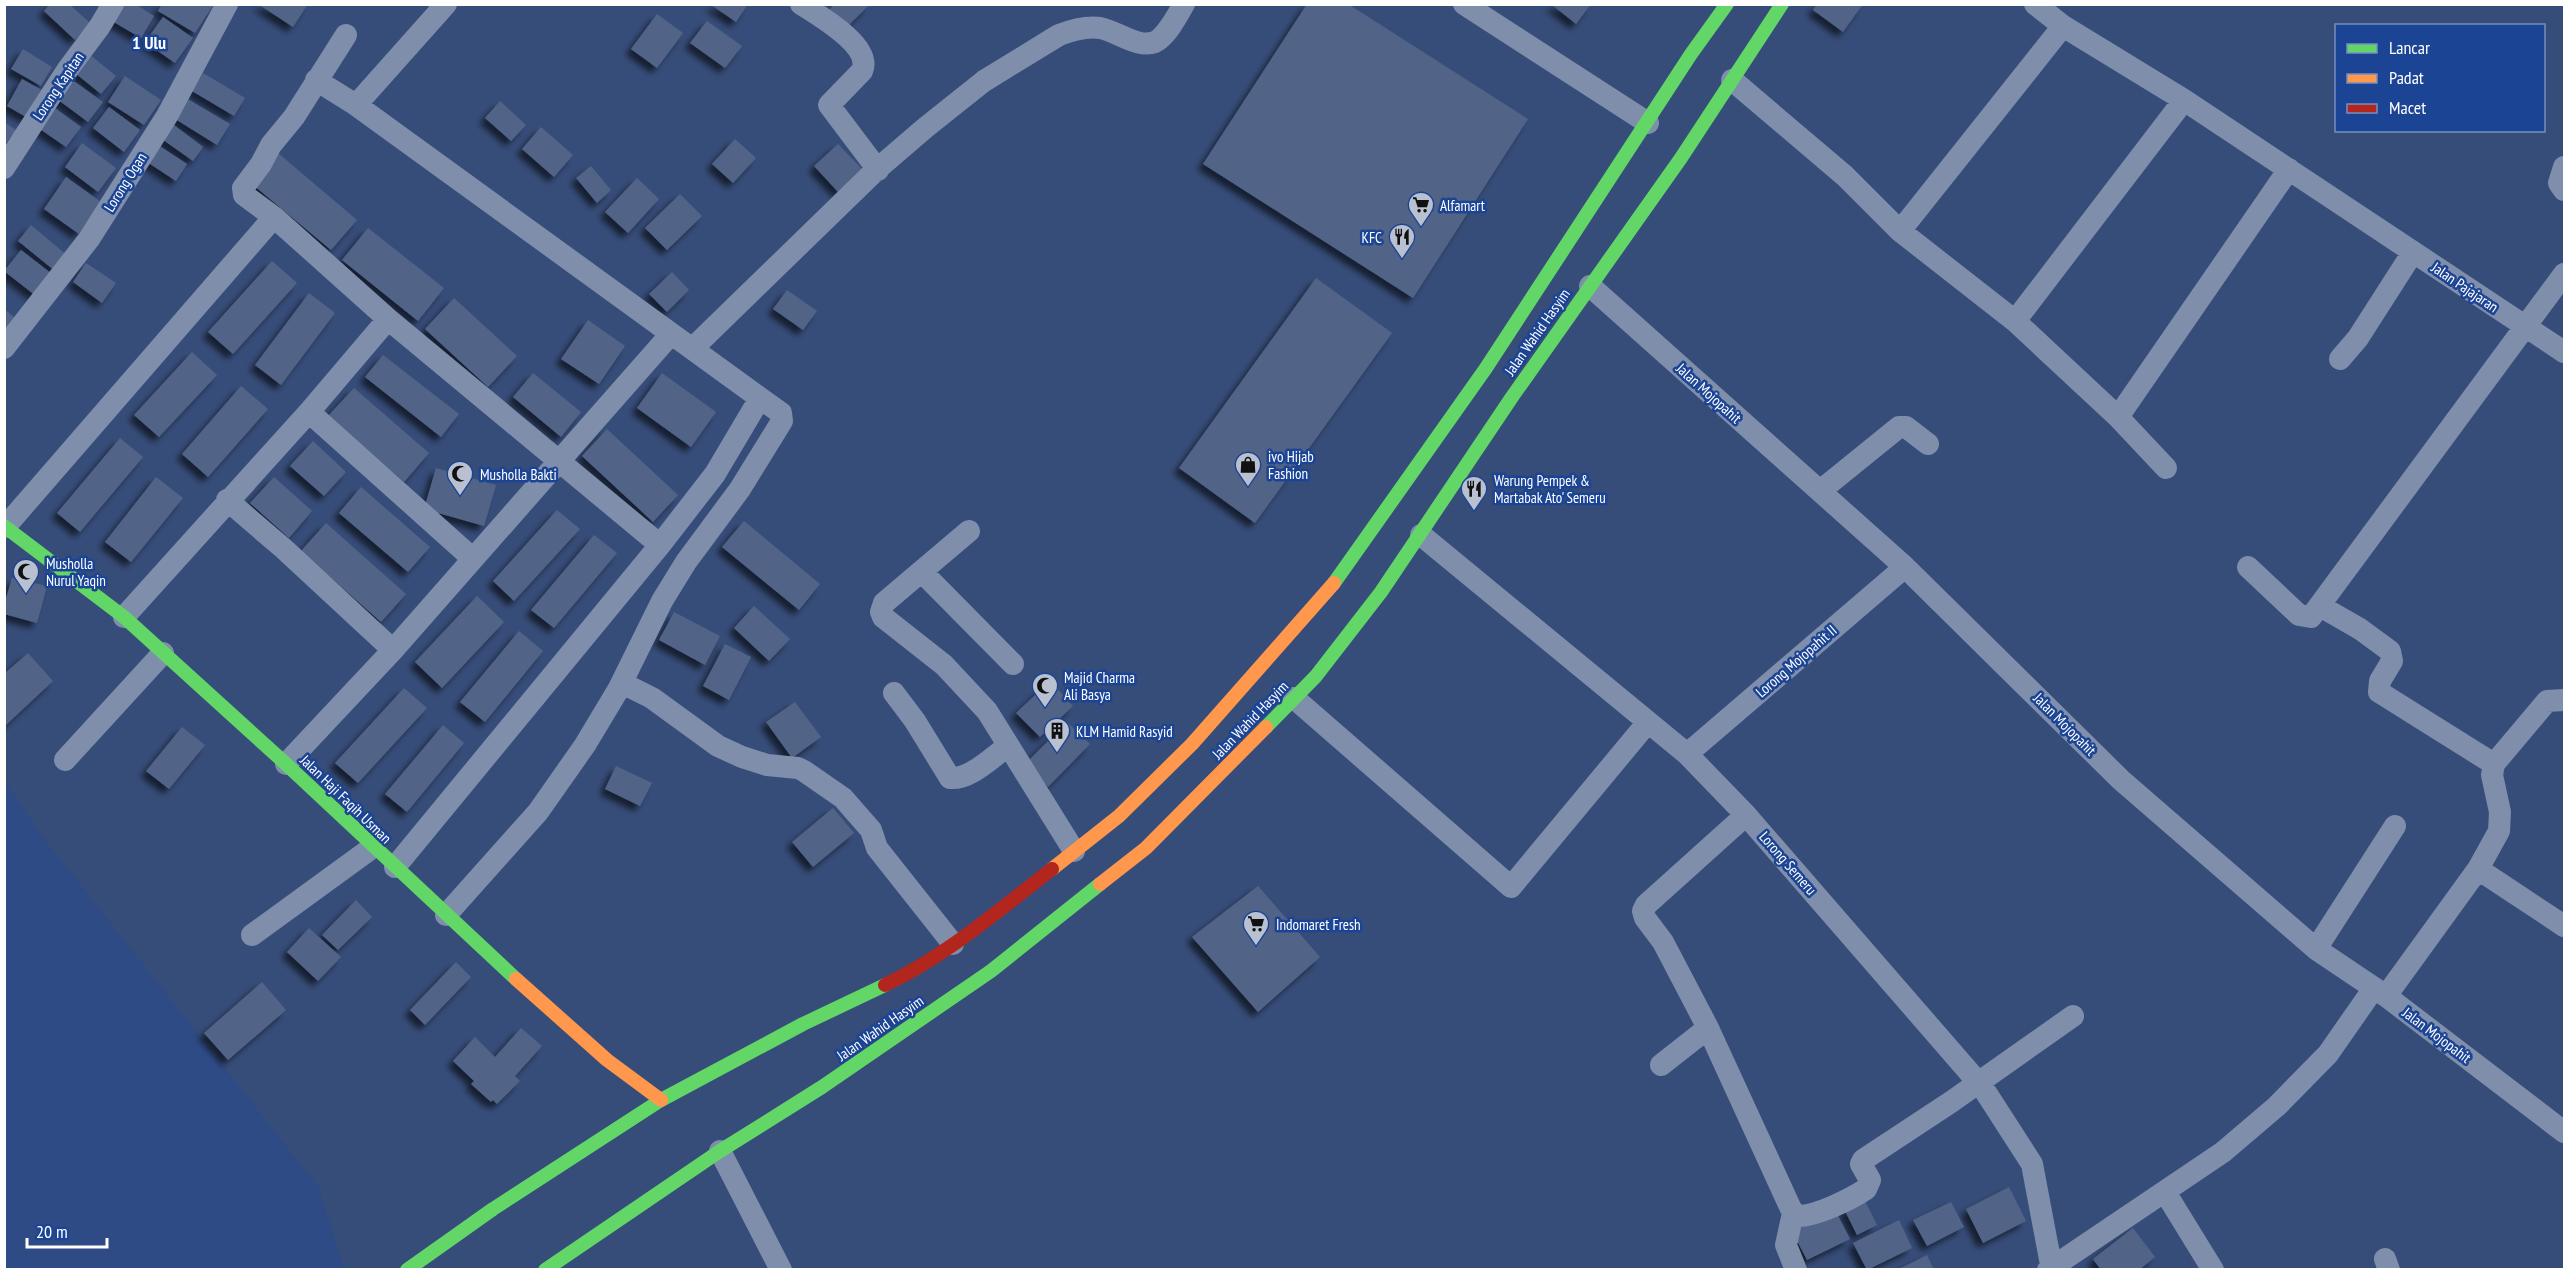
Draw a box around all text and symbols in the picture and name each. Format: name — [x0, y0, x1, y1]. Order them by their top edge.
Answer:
legend — [2335, 24, 2545, 132]
district label: 1 Ulu — [132, 31, 166, 54]
text: Lancar — [2389, 36, 2430, 59]
street label: Lorong Kapitan — [28, 48, 88, 124]
text: Padat — [2389, 66, 2424, 89]
text: Macet — [2389, 96, 2426, 119]
street label: Lorong Ogan — [99, 149, 151, 215]
supermarket icon: Alfamart — [1406, 190, 1436, 228]
place label: Alfamart — [1440, 196, 1485, 215]
restaurant icon: KFC — [1387, 222, 1417, 260]
place label: KFC — [1362, 228, 1382, 247]
street label: Jalan Pajajaran — [2427, 257, 2502, 316]
street label: Jalan Wahid Hasyim — [1500, 285, 1574, 380]
street label: Jalan Mojopahit — [1672, 358, 1746, 427]
place label: ivo Hijab Fashion — [1268, 447, 1314, 483]
shop icon: ivo Hijab Fashion — [1233, 450, 1263, 488]
mosque icon: Musholla Bakti — [445, 459, 475, 497]
place label: Musholla Bakti — [480, 465, 557, 484]
place label: Warung Pempek & Martabak Ato' Semeru — [1494, 471, 1606, 507]
restaurant icon: Warung Pempek & Martabak Ato' Semeru — [1459, 474, 1489, 512]
place label: Musholla Nurul Yaqin — [46, 554, 106, 590]
mosque icon: Musholla Nurul Yaqin — [11, 557, 41, 595]
street label: Lorong Mojopahit II — [1752, 621, 1840, 701]
place label: Majid Charma Ali Basya — [1064, 668, 1135, 704]
mosque icon: Majid Charma Ali Basya — [1030, 671, 1060, 709]
street label: Jalan Wahid Hasyim — [1207, 677, 1292, 764]
street label: Jalan Mojopahit — [2029, 688, 2100, 759]
building icon: KLM Hamid Rasyid — [1042, 716, 1072, 754]
place label: KLM Hamid Rasyid — [1076, 722, 1173, 741]
street label: Jalan Haji Faqih Usman — [296, 750, 396, 847]
street label: Lorong Semeru — [1755, 827, 1821, 899]
supermarket icon: Indomaret Fresh — [1241, 909, 1271, 947]
place label: Indomaret Fresh — [1276, 915, 1361, 934]
street label: Jalan Wahid Hasyim — [832, 991, 927, 1065]
street label: Jalan Mojopahit — [2398, 1002, 2475, 1067]
scale bar — [27, 1211, 106, 1249]
text: 20 m — [36, 1220, 68, 1243]

